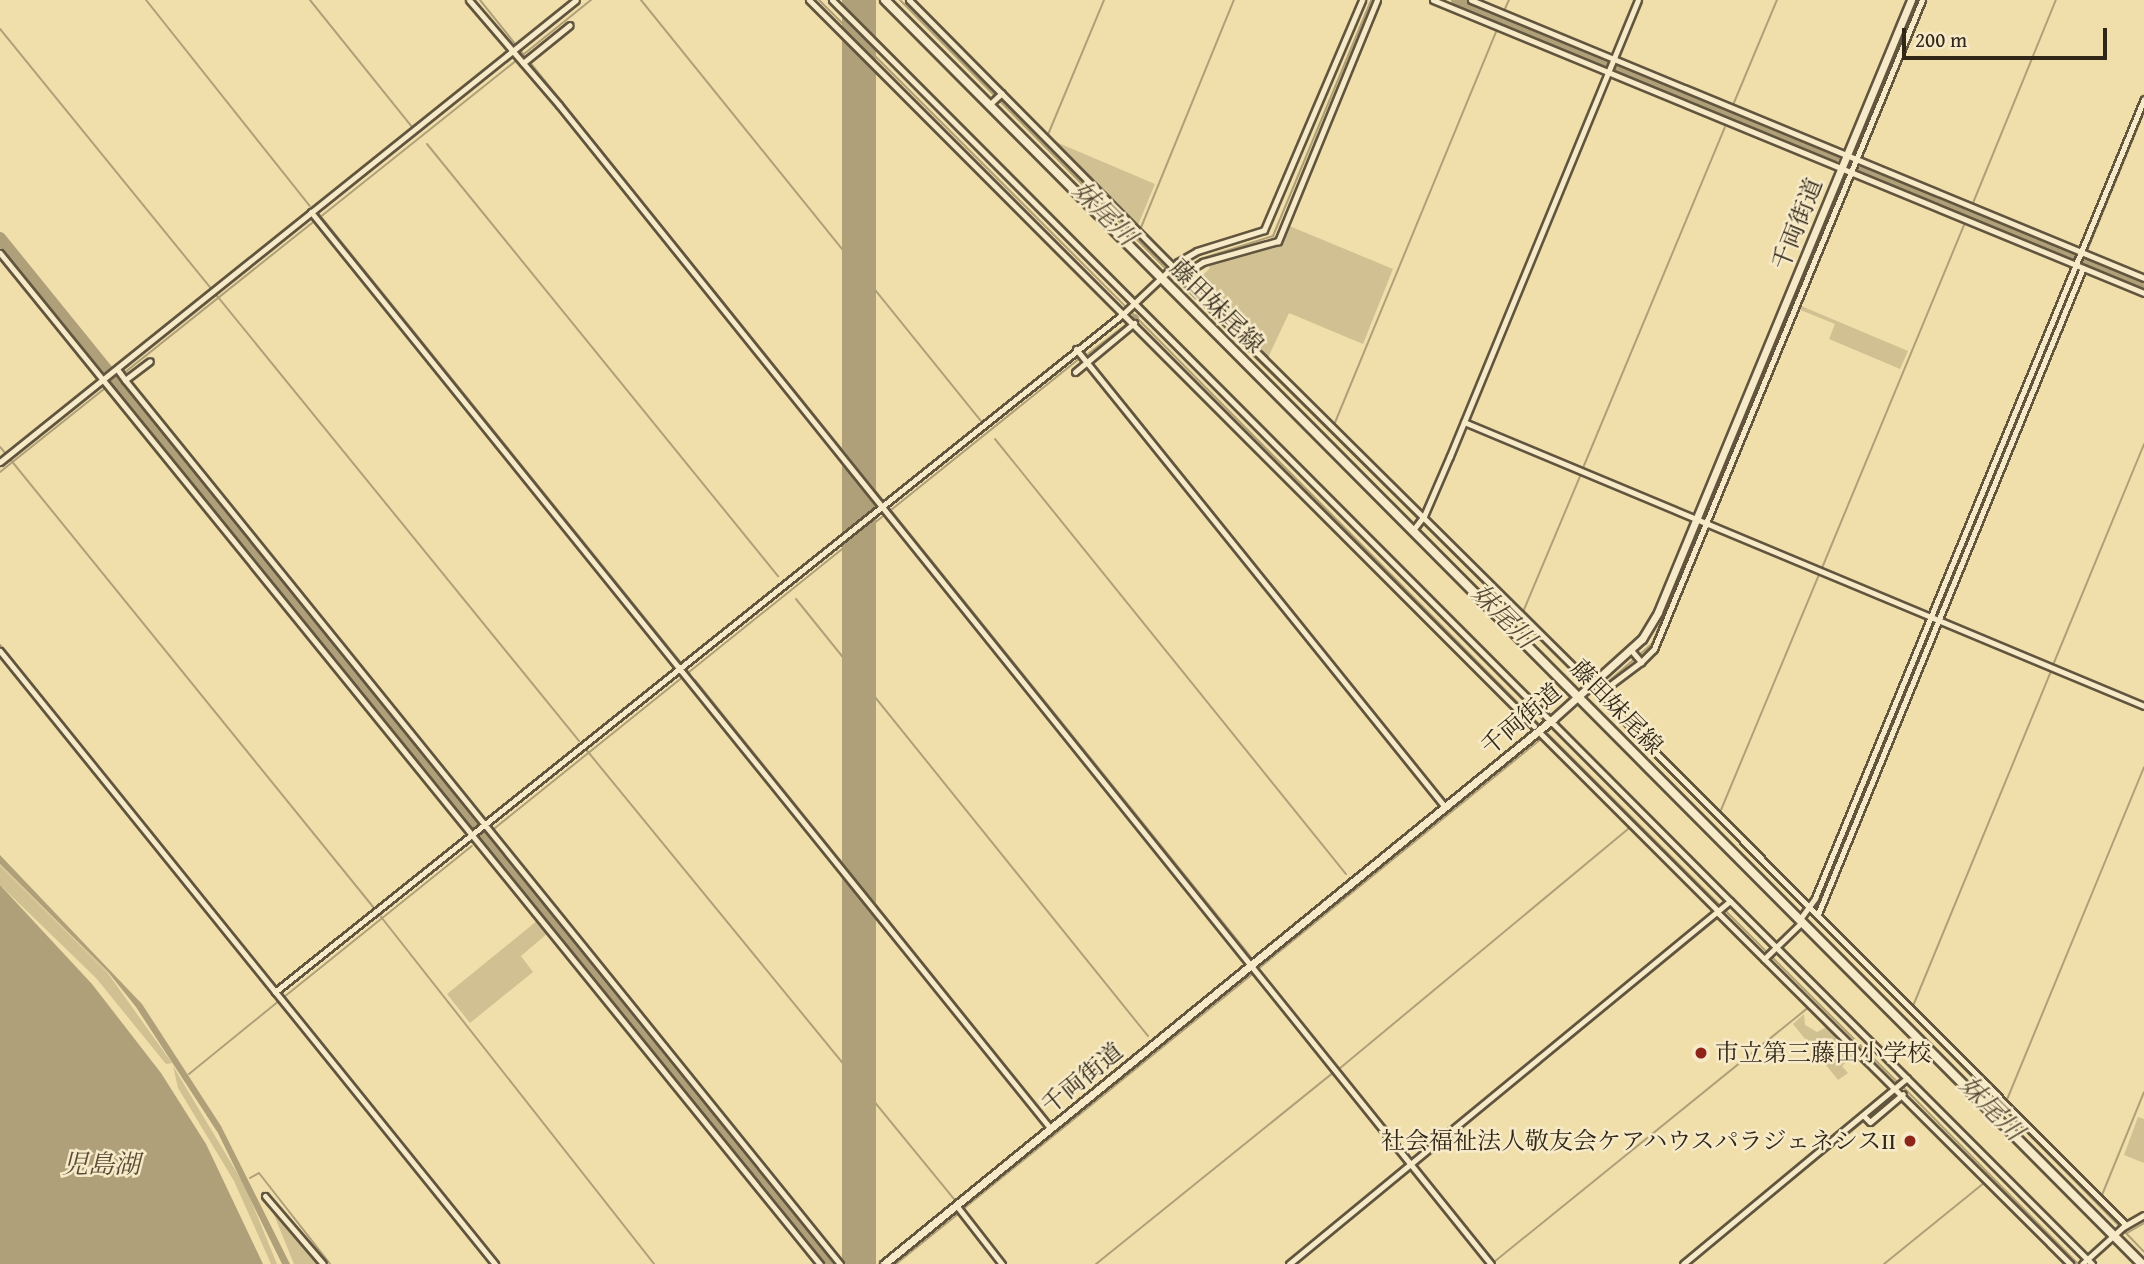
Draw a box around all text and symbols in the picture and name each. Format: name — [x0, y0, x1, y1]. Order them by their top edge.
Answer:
scale bar — [1906, 14, 2111, 58]
text: 200 m — [1915, 24, 1967, 55]
water label: 妹尾川 — [1066, 174, 1144, 252]
street label: 千両街道 — [1766, 174, 1828, 274]
street label: 藤田妹尾線 — [1164, 253, 1270, 359]
water label: 妹尾川 — [1465, 577, 1543, 655]
street label: 藤田妹尾線 — [1565, 654, 1669, 760]
street label: 千両街道 — [1475, 677, 1567, 761]
street label: 千両街道 — [1036, 1037, 1128, 1119]
place label: 市立第三藤田小学校 — [1715, 1039, 1931, 1067]
marker: 市立第三藤田小学校 — [1693, 1045, 1709, 1061]
water label: 妹尾川 — [1953, 1069, 2031, 1147]
place label: 社会福祉法人敬友会ケアハウスパラジェネシスⅡ — [1377, 1127, 1896, 1155]
marker: 社会福祉法人敬友会ケアハウスパラジェネシスⅡ — [1902, 1133, 1918, 1149]
water label: 児島湖 — [62, 1148, 140, 1180]

